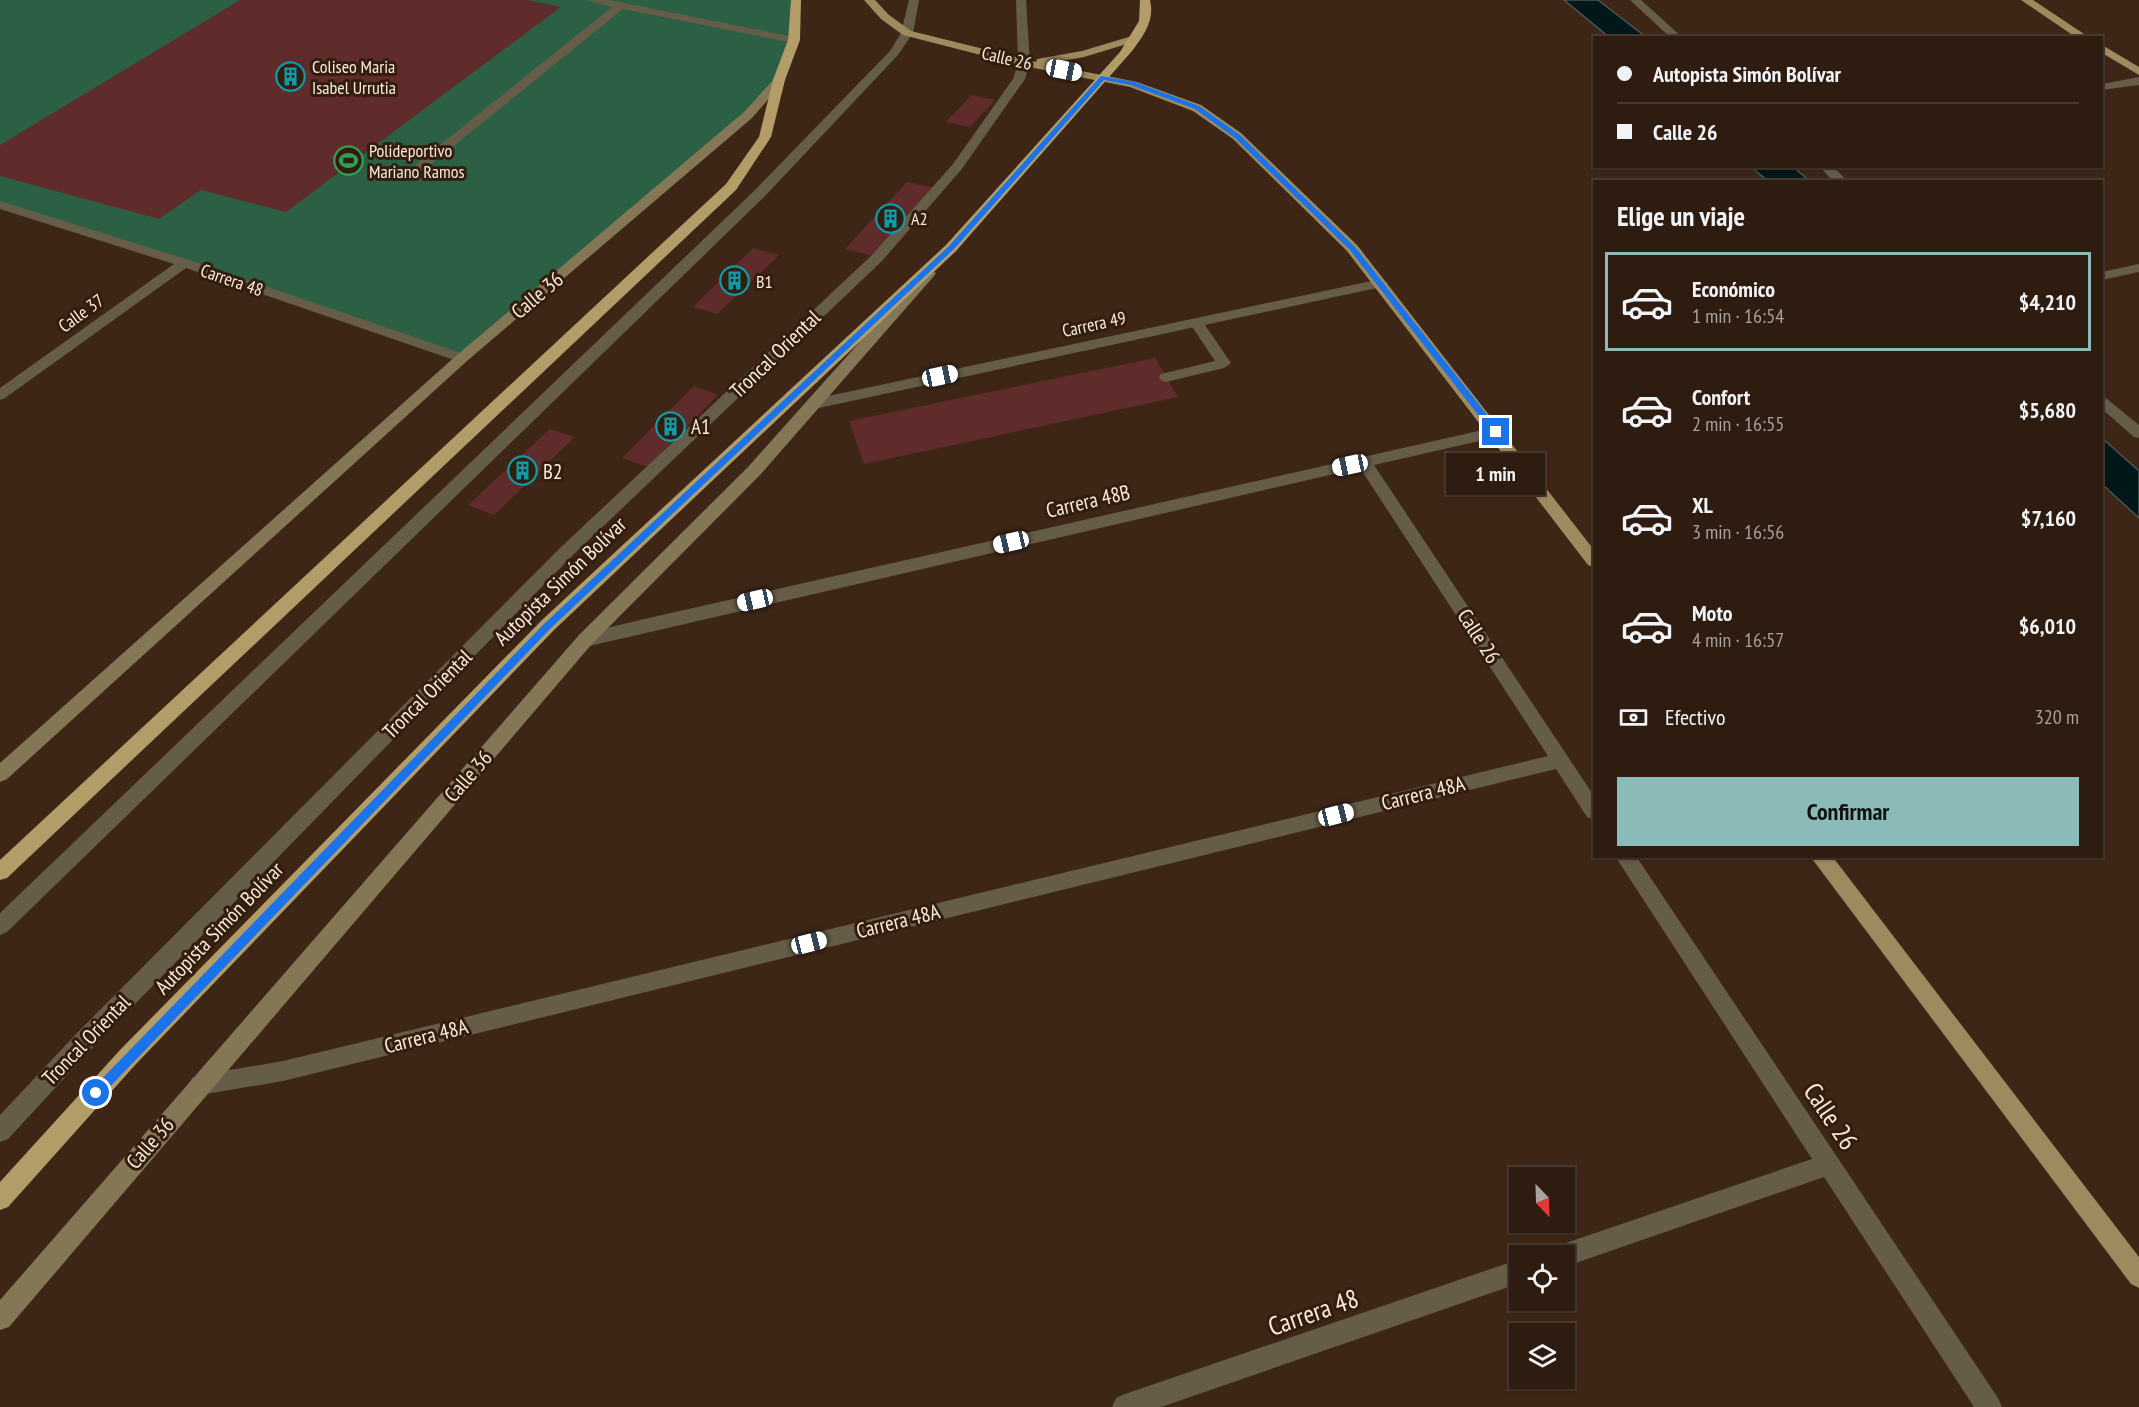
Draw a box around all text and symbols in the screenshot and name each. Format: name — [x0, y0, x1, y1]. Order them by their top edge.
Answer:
street label: Calle 26 — [980, 41, 1034, 75]
place label: Coliseo Maria Isabel Urrutia — [312, 55, 396, 99]
car — [1045, 58, 1083, 82]
building icon: Coliseo Maria Isabel Urrutia — [275, 60, 307, 92]
text: Autopista Simón Bolívar — [1653, 60, 1841, 88]
text: Calle 26 — [1653, 118, 1718, 146]
place label: Polideportivo Mariano Ramos — [369, 139, 465, 183]
sports icon: Polideportivo Mariano Ramos — [332, 144, 364, 176]
text: Elige un viaje — [1617, 199, 1745, 233]
building icon: A2 — [874, 202, 906, 234]
place label: A2 — [911, 207, 928, 230]
street label: Carrera 48 — [198, 259, 266, 301]
building icon: B1 — [719, 265, 751, 297]
street label: Calle 36 — [506, 266, 568, 324]
place label: B1 — [756, 270, 773, 293]
icon: car — [1620, 275, 1674, 329]
text: Económico — [1692, 275, 1775, 303]
text: $4,210 — [2019, 288, 2076, 316]
street label: Calle 37 — [54, 289, 108, 337]
text: 1 min · 16:54 — [1692, 303, 1784, 329]
street label: Troncal Oriental — [724, 304, 826, 404]
street label: Carrera 49 — [1060, 306, 1128, 342]
car — [921, 363, 959, 389]
icon: car — [1620, 383, 1674, 437]
text: Confort — [1692, 383, 1750, 411]
text: $5,680 — [2019, 396, 2076, 424]
building icon: A1 — [654, 410, 686, 442]
text: 2 min · 16:55 — [1692, 411, 1784, 437]
place label: A1 — [691, 413, 710, 440]
route end — [1482, 418, 1509, 445]
car — [1331, 452, 1369, 478]
callout: 1 min — [1446, 453, 1546, 495]
building icon: B2 — [506, 455, 538, 487]
place label: B2 — [543, 458, 562, 485]
text: 1 min — [1475, 461, 1516, 487]
street label: Carrera 48B — [1043, 478, 1133, 524]
icon: car — [1620, 491, 1674, 545]
text: XL — [1692, 491, 1713, 519]
text: $7,160 — [2021, 504, 2076, 532]
street label: Autopista Simón Bolívar — [488, 511, 632, 651]
text: 3 min · 16:56 — [1692, 519, 1784, 545]
car — [991, 529, 1031, 555]
car — [735, 587, 775, 613]
icon: car — [1620, 599, 1674, 653]
text: Moto — [1692, 599, 1733, 627]
street label: Calle 26 — [1451, 604, 1507, 668]
text: $6,010 — [2019, 612, 2076, 640]
text: 4 min · 16:57 — [1692, 627, 1784, 653]
street label: Troncal Oriental — [377, 643, 478, 744]
icon: cash — [1617, 701, 1650, 734]
text: Efectivo — [1665, 703, 1726, 731]
text: 320 m — [2035, 704, 2079, 730]
street label: Calle 36 — [438, 745, 498, 807]
street label: Carrera 48A — [1378, 770, 1468, 816]
button: Confirmar — [1617, 777, 2079, 846]
car — [1316, 802, 1356, 828]
street label: Autopista Simón Bolívar — [149, 856, 289, 1000]
street label: Carrera 48A — [853, 898, 943, 944]
car — [789, 930, 829, 956]
street label: Troncal Oriental — [36, 989, 136, 1091]
street label: Carrera 48A — [381, 1013, 471, 1059]
street label: Calle 26 — [1797, 1076, 1865, 1156]
route start — [82, 1079, 109, 1106]
street label: Calle 36 — [120, 1112, 180, 1174]
north arrow — [1509, 1167, 1575, 1233]
map controls — [1509, 1167, 1575, 1389]
button: locate — [1509, 1245, 1575, 1311]
street label: Carrera 48 — [1263, 1281, 1363, 1343]
button: layers — [1509, 1323, 1575, 1389]

